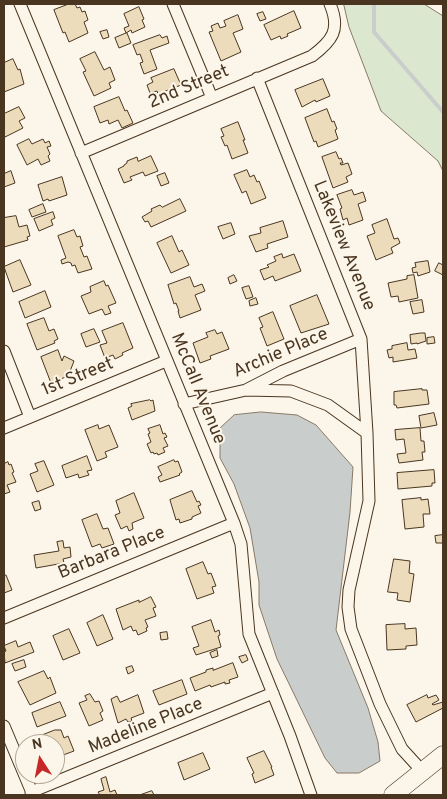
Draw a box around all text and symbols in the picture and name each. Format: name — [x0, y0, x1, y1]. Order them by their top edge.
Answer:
street label: 2nd Street — [146, 61, 232, 115]
street label: Lakeview Avenue — [307, 178, 379, 314]
street label: Archie Place — [230, 324, 332, 384]
street label: McCall Avenue — [165, 330, 229, 448]
street label: 1st Street — [39, 354, 117, 402]
street label: Barbara Place — [55, 523, 169, 585]
street label: Madeline Place — [86, 694, 206, 760]
north arrow — [15, 734, 65, 784]
text: N — [31, 735, 44, 754]

